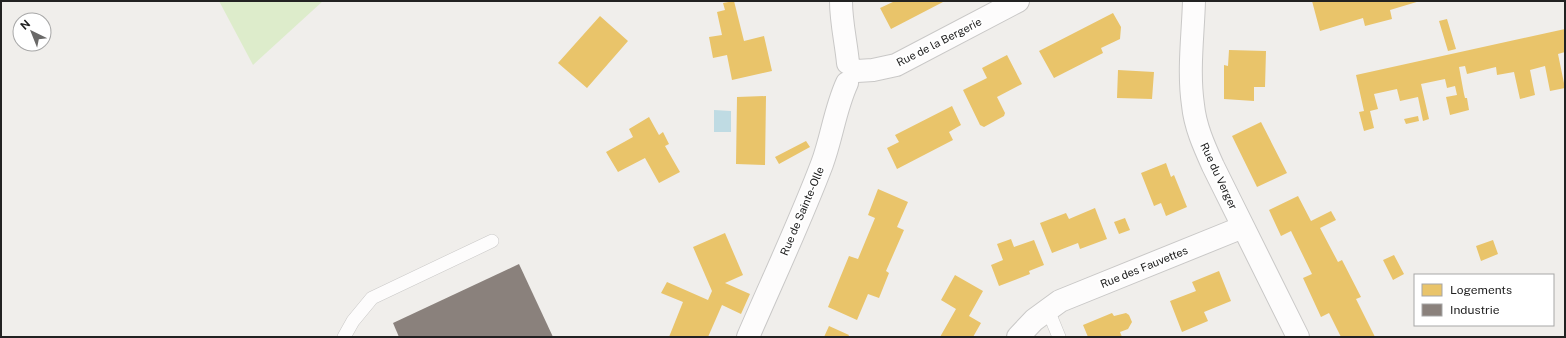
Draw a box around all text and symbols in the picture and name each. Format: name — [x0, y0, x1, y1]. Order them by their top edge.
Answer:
north arrow — [12, 12, 52, 52]
street label: Rue de la Bergerie — [894, 15, 984, 69]
text: N — [18, 17, 32, 32]
street label: Rue du Verger — [1198, 141, 1240, 211]
street label: Rue de Sainte-Olle — [778, 165, 826, 257]
street label: Rue des Fauvettes — [1098, 244, 1190, 290]
legend — [1414, 274, 1554, 326]
text: Logements — [1450, 283, 1512, 297]
text: Industrie — [1450, 303, 1500, 317]

